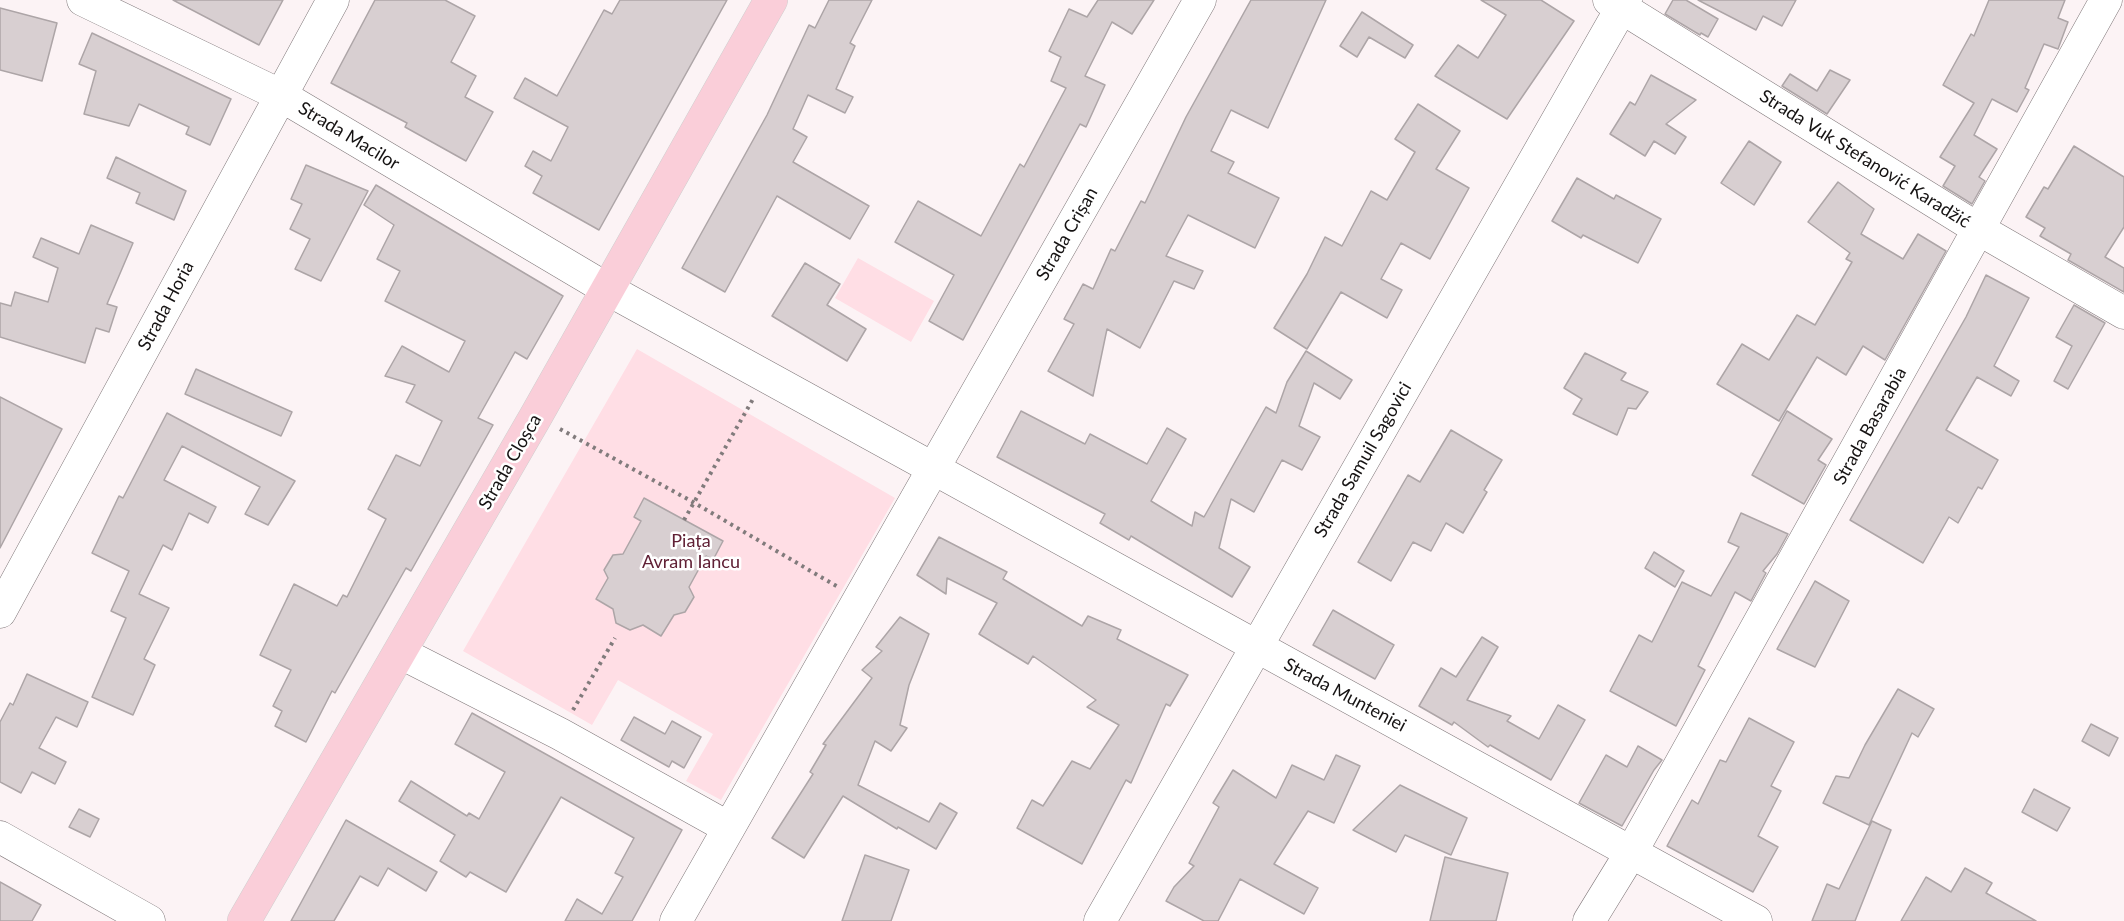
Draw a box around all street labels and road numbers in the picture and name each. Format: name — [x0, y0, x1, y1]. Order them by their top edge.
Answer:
street label: Strada Vuk Stefanović Karadžić — [1756, 85, 1974, 233]
street label: Strada Macilor — [295, 97, 403, 175]
street label: Strada Crișan — [1032, 183, 1102, 285]
street label: Strada Horia — [133, 258, 199, 354]
street label: Strada Basarabia — [1829, 364, 1911, 488]
street label: Strada Samuil Sagovici — [1310, 379, 1416, 541]
street label: Strada Cloșca — [474, 410, 546, 514]
street label: Strada Munteniei — [1280, 654, 1410, 736]

